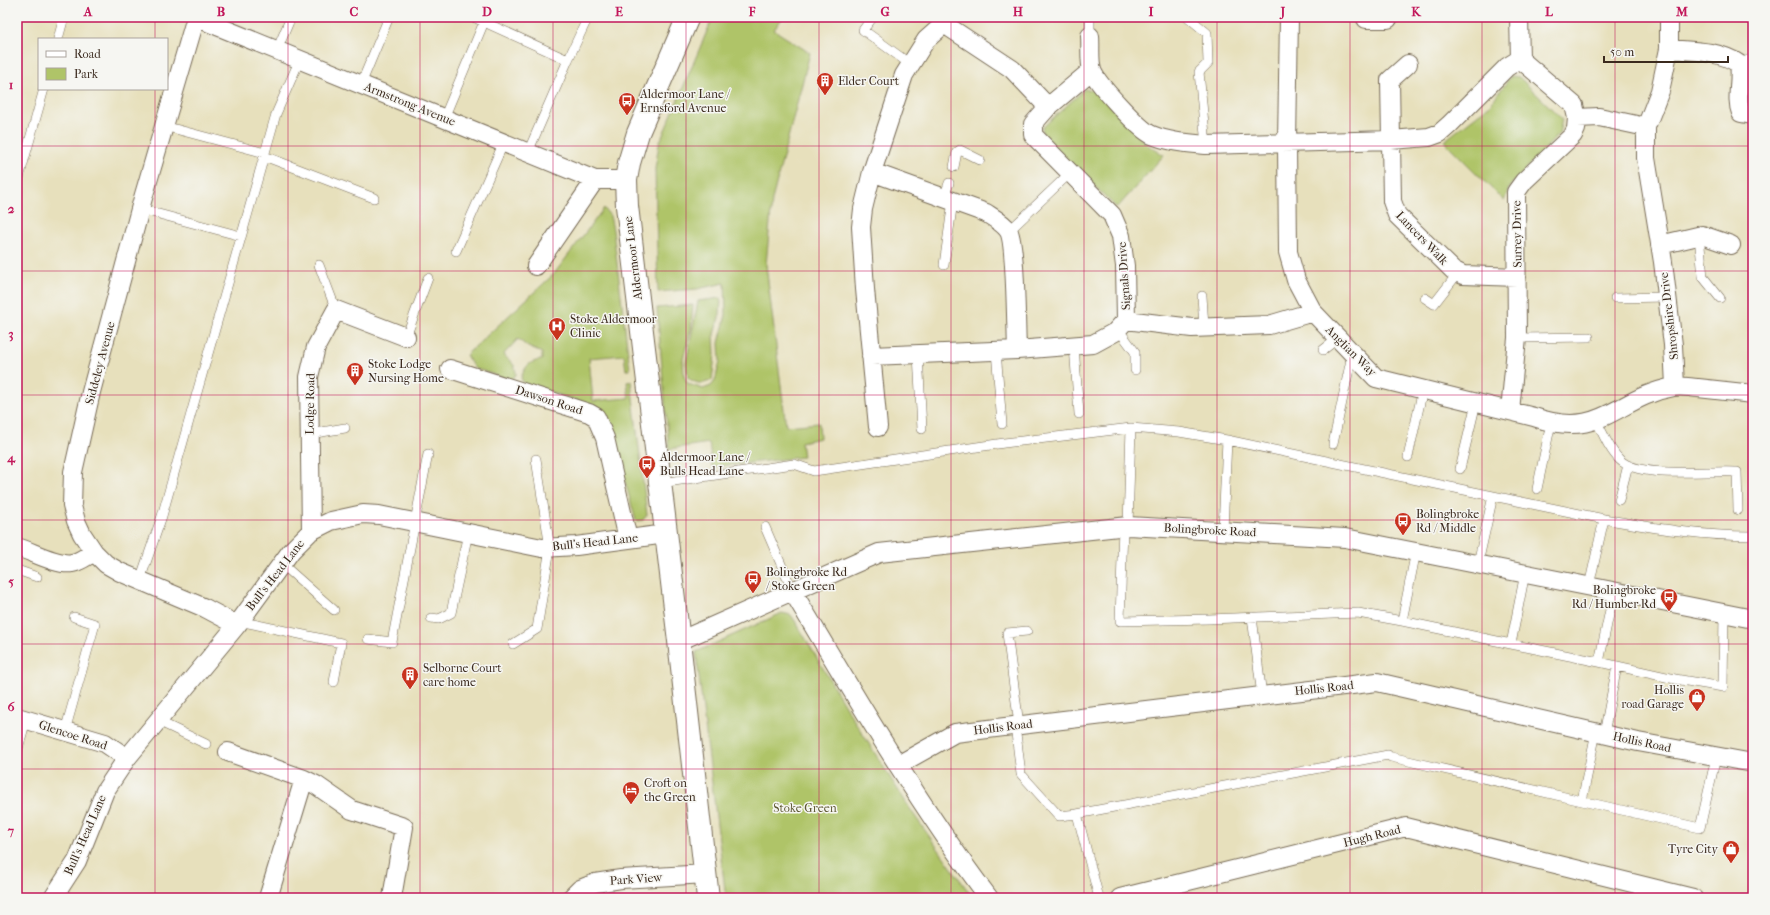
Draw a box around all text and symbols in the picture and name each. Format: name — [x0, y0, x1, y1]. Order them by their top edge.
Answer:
text: A — [83, 4, 93, 19]
text: B — [217, 4, 226, 19]
text: C — [350, 4, 359, 19]
text: D — [482, 4, 492, 19]
text: E — [615, 4, 623, 19]
text: F — [748, 4, 756, 19]
text: G — [880, 4, 890, 19]
text: H — [1013, 4, 1024, 19]
text: I — [1148, 4, 1154, 19]
text: J — [1279, 4, 1286, 20]
text: K — [1411, 4, 1422, 19]
text: L — [1545, 4, 1554, 19]
text: M — [1675, 4, 1688, 19]
legend — [38, 38, 168, 90]
scale bar — [1604, 38, 1728, 64]
text: 50 m — [1610, 45, 1634, 59]
text: Road — [74, 47, 101, 61]
text: Park — [74, 67, 99, 81]
building icon: Elder Court — [815, 71, 835, 96]
place label: Elder Court — [838, 74, 900, 88]
text: 1 — [9, 77, 14, 92]
street label: Armstrong Avenue — [361, 79, 458, 129]
place label: Aldermoor Lane / Ernsford Avenue — [639, 87, 731, 115]
bus stop icon: Aldermoor Lane / Ernsford Avenue — [617, 91, 637, 116]
street label: Surrey Drive — [1509, 200, 1525, 268]
text: 2 — [8, 201, 15, 216]
street label: Lancers Walk — [1393, 208, 1452, 268]
street label: Aldermoor Lane — [621, 215, 645, 302]
street label: Signals Drive — [1115, 241, 1133, 311]
street label: Shropshire Drive — [1657, 271, 1681, 361]
place label: Stoke Aldermoor Clinic — [570, 312, 658, 340]
hospital icon: Stoke Aldermoor Clinic — [547, 316, 567, 341]
street label: Siddeley Avenue — [82, 320, 118, 406]
street label: Anglian Way — [1322, 322, 1380, 380]
text: 3 — [8, 326, 14, 342]
place label: Stoke Lodge Nursing Home — [368, 357, 444, 385]
building icon: Stoke Lodge Nursing Home — [345, 361, 365, 386]
street label: Lodge Road — [302, 373, 318, 435]
street label: Dawson Road — [513, 383, 585, 418]
text: 4 — [6, 450, 16, 466]
place label: Aldermoor Lane / Bulls Head Lane — [659, 450, 751, 478]
bus stop icon: Aldermoor Lane / Bulls Head Lane — [637, 454, 657, 479]
place label: Bolingbroke Rd / Middle — [1416, 507, 1479, 535]
bus stop icon: Bolingbroke Rd / Middle — [1393, 511, 1413, 536]
street label: Bolingbroke Road — [1163, 521, 1257, 539]
street label: Bull's Head Lane — [551, 531, 639, 553]
street label: Bull's Head Lane — [243, 537, 307, 613]
place label: Bolingbroke Rd / Stoke Green — [765, 565, 847, 593]
bus stop icon: Bolingbroke Rd / Stoke Green — [743, 569, 763, 594]
text: 5 — [8, 574, 14, 589]
place label: Bolingbroke Rd / Humber Rd — [1572, 583, 1656, 611]
bus stop icon: Bolingbroke Rd / Humber Rd — [1659, 587, 1679, 612]
place label: Selborne Court care home — [423, 661, 502, 689]
building icon: Selborne Court care home — [400, 665, 420, 690]
street label: Hollis Road — [1294, 678, 1355, 698]
place label: Hollis road Garage — [1621, 683, 1685, 711]
shop icon: Hollis road Garage — [1687, 687, 1707, 712]
text: 6 — [7, 699, 15, 714]
street label: Hollis Road — [973, 716, 1034, 738]
street label: Glencoe Road — [37, 717, 109, 753]
street label: Hollis Road — [1612, 729, 1673, 755]
place label: Croft on the Green — [644, 776, 696, 804]
hotel icon: Croft on the Green — [621, 780, 641, 805]
street label: Bull's Head Lane — [61, 793, 109, 877]
park label: Stoke Green — [773, 801, 837, 815]
street label: Hugh Road — [1342, 822, 1403, 850]
text: 7 — [7, 823, 15, 838]
shop icon: Tyre City — [1721, 839, 1741, 864]
place label: Tyre City — [1668, 842, 1719, 856]
street label: Park View — [609, 870, 664, 888]

